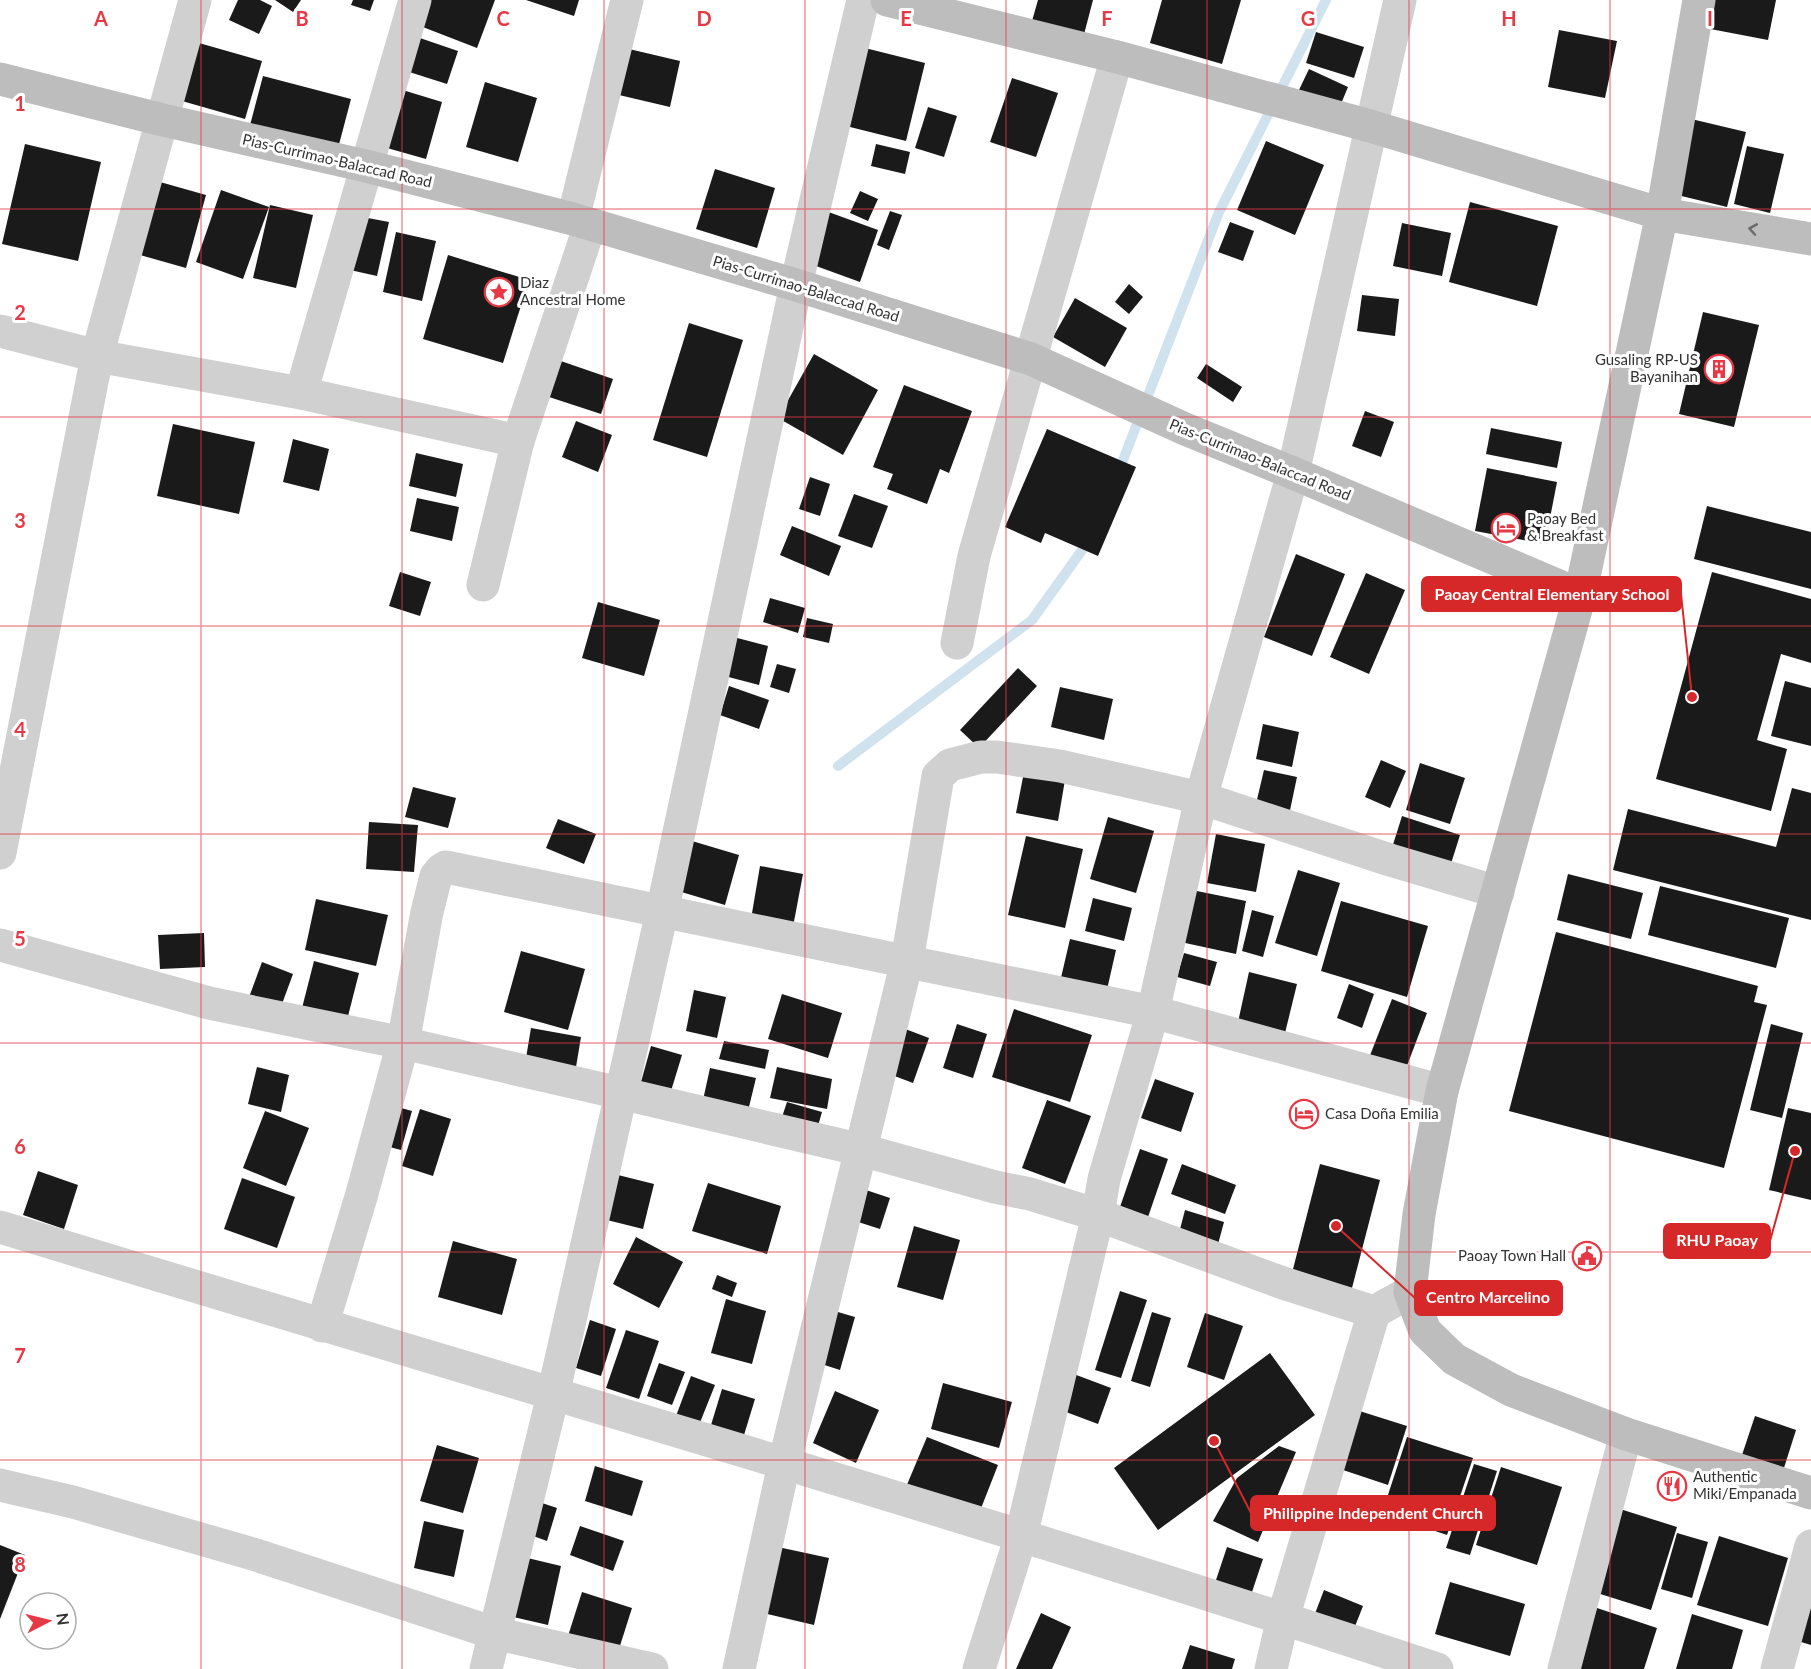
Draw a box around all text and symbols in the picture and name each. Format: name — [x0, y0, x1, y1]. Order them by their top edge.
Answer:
text: A — [93, 6, 108, 30]
text: B — [295, 6, 309, 30]
text: C — [496, 6, 510, 30]
text: D — [696, 6, 712, 30]
text: E — [900, 6, 912, 30]
text: F — [1101, 6, 1113, 30]
text: G — [1301, 6, 1315, 30]
text: H — [1501, 6, 1517, 30]
text: I — [1707, 6, 1713, 30]
text: 1 — [14, 91, 26, 115]
street label: Pias-Currimao-Balaccad Road — [241, 129, 434, 191]
one-way arrow — [1749, 223, 1759, 236]
street label: Pias-Currimao-Balaccad Road — [711, 251, 902, 325]
place label: Diaz Ancestral Home — [520, 273, 626, 308]
place icon: Diaz Ancestral Home — [483, 276, 515, 308]
text: 2 — [14, 300, 26, 324]
place label: Gusaling RP-US Bayanihan — [1595, 350, 1698, 385]
building icon: Gusaling RP-US Bayanihan — [1703, 353, 1735, 385]
street label: Pias-Currimao-Balaccad Road — [1167, 414, 1354, 504]
text: 3 — [14, 508, 26, 532]
place label: Paoay Bed & Breakfast — [1527, 509, 1604, 544]
hotel icon: Paoay Bed & Breakfast — [1490, 512, 1522, 544]
callout: Paoay Central Elementary School — [1422, 577, 1681, 611]
text: Paoay Central Elementary School — [1435, 584, 1669, 603]
text: 4 — [14, 717, 26, 741]
text: 5 — [14, 926, 26, 950]
hotel icon: Casa Doña Emilia — [1288, 1098, 1320, 1130]
place label: Casa Doña Emilia — [1325, 1104, 1439, 1122]
text: 6 — [14, 1134, 26, 1158]
callout: RHU Paoay — [1664, 1224, 1770, 1258]
text: RHU Paoay — [1676, 1230, 1758, 1249]
public building icon: Paoay Town Hall — [1571, 1240, 1603, 1272]
place label: Paoay Town Hall — [1458, 1246, 1566, 1264]
callout: Centro Marcelino — [1415, 1281, 1562, 1315]
text: Centro Marcelino — [1426, 1287, 1550, 1306]
text: 7 — [14, 1343, 26, 1367]
place label: Authentic Miki/Empanada — [1693, 1467, 1797, 1502]
restaurant icon: Authentic Miki/Empanada — [1656, 1470, 1688, 1502]
callout: Philippine Independent Church — [1251, 1496, 1495, 1530]
text: Philippine Independent Church — [1263, 1503, 1483, 1522]
text: 8 — [14, 1552, 26, 1576]
north arrow — [18, 1591, 78, 1651]
text: N — [53, 1612, 74, 1626]

